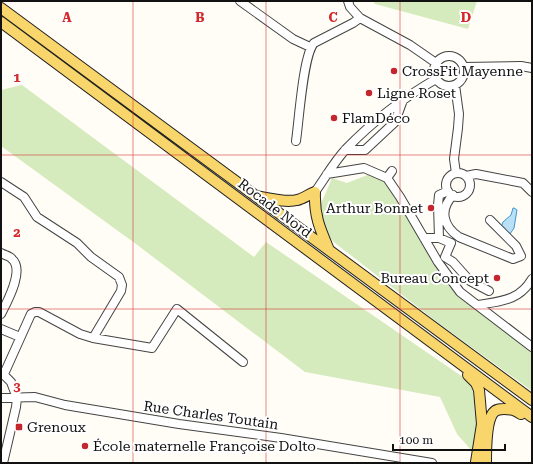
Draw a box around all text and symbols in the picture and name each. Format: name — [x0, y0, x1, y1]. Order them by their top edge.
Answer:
text: A — [62, 10, 72, 25]
text: B — [195, 10, 205, 25]
text: C — [328, 10, 338, 25]
text: D — [461, 10, 471, 25]
place label: CrossFit Mayenne — [402, 63, 523, 79]
marker: CrossFit Mayenne — [389, 66, 399, 76]
text: 1 — [13, 70, 21, 85]
place label: Ligne Roset — [377, 85, 456, 101]
marker: Ligne Roset — [364, 88, 374, 98]
place label: FlamDéco — [342, 110, 410, 126]
marker: FlamDéco — [329, 113, 339, 123]
street label: Rocade Nord — [235, 175, 315, 241]
place label: Arthur Bonnet — [326, 200, 423, 216]
marker: Arthur Bonnet — [426, 203, 436, 213]
text: 2 — [13, 225, 21, 240]
place label: Bureau Concept — [380, 270, 489, 286]
marker: Bureau Concept — [492, 273, 502, 283]
text: 3 — [13, 379, 21, 394]
street label: Rue Charles Toutain — [143, 398, 279, 432]
place label: Grenoux — [27, 419, 86, 435]
marker: Grenoux — [14, 422, 24, 432]
scale bar — [393, 426, 505, 452]
text: 100 m — [399, 433, 433, 447]
place label: École maternelle Françoise Dolto — [93, 438, 316, 454]
marker: École maternelle Françoise Dolto — [80, 441, 90, 451]

